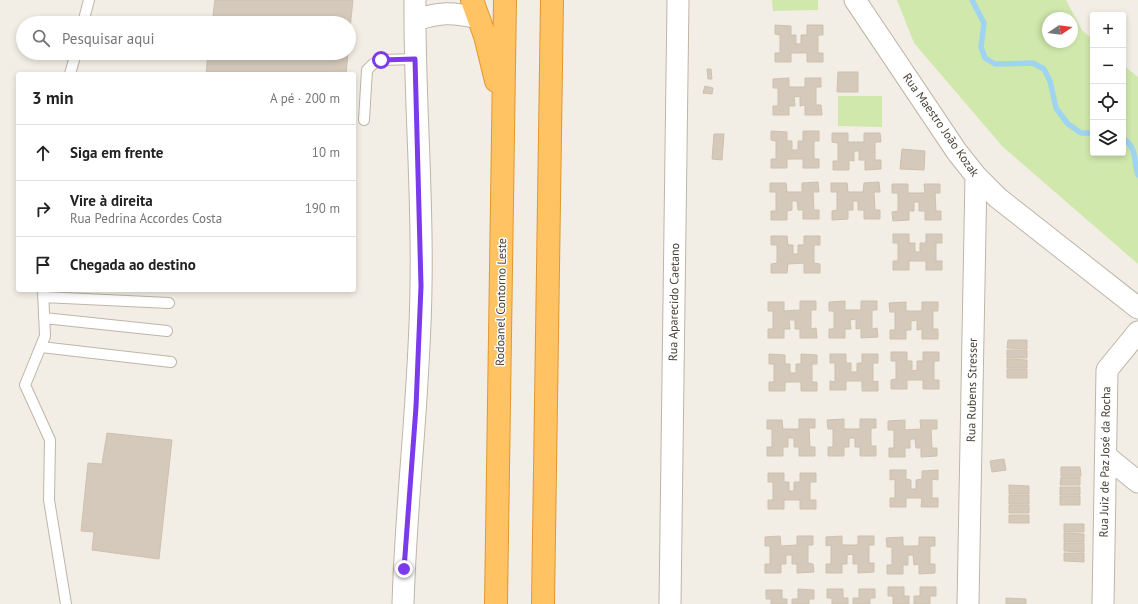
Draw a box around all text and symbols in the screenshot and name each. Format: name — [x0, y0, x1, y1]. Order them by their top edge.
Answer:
north arrow — [1042, 12, 1078, 48]
map controls — [1090, 12, 1126, 156]
button: + — [1090, 12, 1126, 48]
search box — [16, 16, 356, 60]
icon: search — [30, 27, 52, 49]
text: Pesquisar aqui — [62, 29, 154, 48]
button: − — [1090, 48, 1126, 84]
route start — [372, 51, 390, 69]
street label: Rua Maestro João Kozak — [900, 70, 983, 179]
button: locate — [1090, 84, 1126, 120]
text: 3 min — [32, 87, 73, 109]
text: A pé · 200 m — [270, 90, 340, 107]
button: layers — [1090, 120, 1126, 156]
icon: ahead — [32, 142, 54, 164]
text: Siga em frente — [70, 143, 163, 162]
text: 10 m — [312, 144, 340, 161]
text: Vire à direita — [70, 191, 153, 210]
icon: right — [32, 198, 54, 220]
text: 190 m — [305, 200, 340, 217]
text: Rua Pedrina Accordes Costa — [70, 210, 222, 227]
street label: Rodoanel Contorno Leste — [492, 238, 509, 366]
street label: Rua Aparecido Caetano — [665, 243, 682, 361]
icon: arrive — [32, 254, 54, 276]
text: Chegada ao destino — [70, 255, 196, 274]
street label: Rua Rubens Stresser — [963, 338, 980, 442]
street label: Rua Juiz de Paz José da Rocha — [1096, 386, 1113, 538]
route end — [395, 560, 413, 578]

